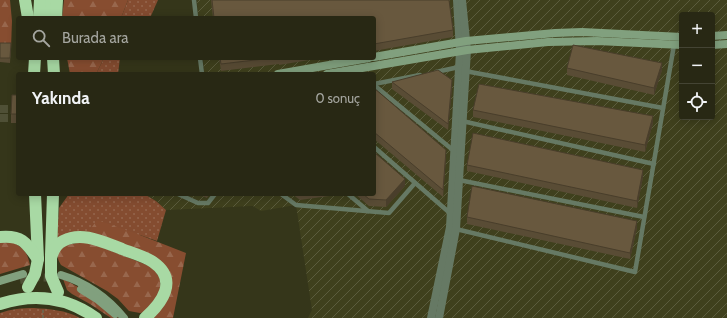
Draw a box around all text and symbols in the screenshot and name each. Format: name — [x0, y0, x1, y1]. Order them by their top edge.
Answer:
map controls — [679, 12, 715, 120]
button: + — [679, 12, 715, 48]
search box — [16, 16, 376, 60]
icon: search — [30, 27, 52, 49]
text: Burada ara — [62, 29, 129, 47]
button: − — [679, 48, 715, 84]
button: locate — [679, 84, 715, 120]
text: Yakında — [32, 88, 90, 108]
text: 0 sonuç — [315, 90, 360, 106]

